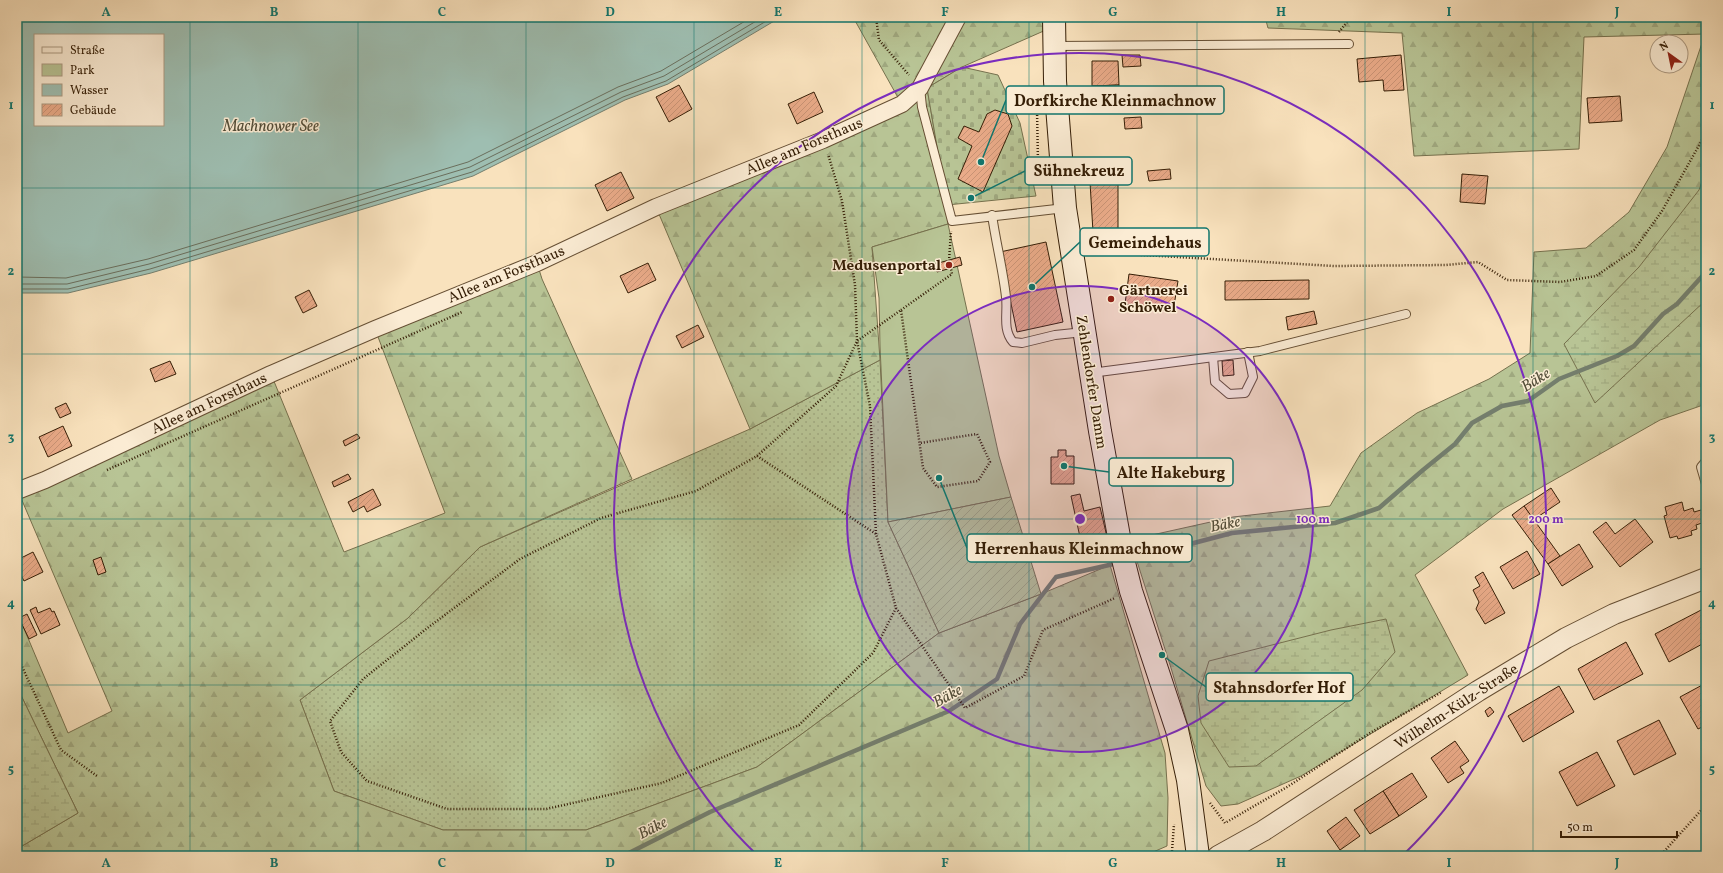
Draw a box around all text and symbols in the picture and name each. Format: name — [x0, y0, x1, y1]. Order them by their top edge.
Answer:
text: A — [101, 4, 111, 22]
text: B — [270, 4, 279, 22]
text: C — [438, 4, 446, 22]
text: D — [605, 4, 615, 22]
text: E — [774, 4, 782, 22]
text: F — [941, 4, 949, 22]
text: G — [1108, 4, 1118, 22]
text: H — [1276, 4, 1286, 22]
text: I — [1447, 4, 1452, 22]
text: J — [1614, 4, 1620, 22]
legend — [34, 34, 164, 126]
north arrow — [1649, 34, 1689, 74]
text: N — [1657, 38, 1672, 55]
text: Straße — [70, 43, 105, 59]
text: Park — [70, 63, 95, 79]
text: Wasser — [70, 83, 108, 99]
callout: Dorfkirche Kleinmachnow — [1006, 86, 1224, 114]
text: Dorfkirche Kleinmachnow — [1014, 91, 1216, 113]
text: 1 — [8, 97, 14, 115]
text: 1 — [1709, 97, 1715, 115]
text: Gebäude — [70, 103, 117, 119]
street label: Allee am Forsthaus — [743, 113, 866, 182]
water label: Machnower See — [222, 116, 319, 138]
callout: Sühnekreuz — [1025, 157, 1132, 185]
text: Sühnekreuz — [1034, 161, 1124, 183]
callout: Gemeindehaus — [1080, 228, 1209, 256]
text: Gemeindehaus — [1088, 233, 1202, 255]
street label: Allee am Forsthaus — [445, 241, 568, 310]
place label: Medusenportal — [832, 256, 941, 277]
marker: Medusenportal — [944, 260, 954, 270]
text: 2 — [8, 263, 15, 281]
text: 2 — [1709, 263, 1716, 281]
place label: Gärtnerei Schöwel — [1119, 281, 1188, 319]
marker: Gärtnerei Schöwel — [1106, 294, 1116, 304]
street label: Zehlendorfer Damm — [1070, 314, 1111, 451]
water label: Bäke — [1517, 363, 1555, 398]
street label: Allee am Forsthaus — [148, 368, 271, 440]
text: 3 — [8, 429, 15, 447]
text: 3 — [1709, 429, 1716, 447]
callout: Alte Hakeburg — [1109, 458, 1233, 486]
text: Alte Hakeburg — [1117, 463, 1226, 485]
water label: Bäke — [1208, 511, 1243, 539]
centre of rings — [1073, 512, 1087, 526]
text: 100 m — [1296, 512, 1330, 528]
text: 200 m — [1528, 512, 1564, 528]
callout: Herrenhaus Kleinmachnow — [967, 534, 1192, 562]
text: Herrenhaus Kleinmachnow — [974, 539, 1184, 561]
text: 4 — [7, 595, 15, 613]
text: 4 — [1708, 595, 1716, 613]
street label: Wilhelm-Külz-Straße — [1391, 659, 1523, 755]
callout: Stahnsdorfer Hof — [1206, 673, 1353, 701]
text: Stahnsdorfer Hof — [1213, 678, 1347, 700]
water label: Bäke — [929, 680, 967, 714]
text: 5 — [8, 761, 14, 779]
text: 5 — [1709, 761, 1715, 779]
water label: Bäke — [634, 812, 672, 845]
scale bar — [1561, 813, 1677, 839]
text: 50 m — [1567, 820, 1593, 836]
text: A — [101, 855, 111, 873]
text: B — [270, 855, 279, 873]
text: C — [438, 855, 446, 873]
text: D — [605, 855, 615, 873]
text: E — [774, 855, 782, 873]
text: F — [941, 855, 949, 873]
text: G — [1108, 855, 1118, 873]
text: H — [1276, 855, 1286, 873]
text: I — [1447, 855, 1452, 873]
text: J — [1614, 855, 1620, 873]

